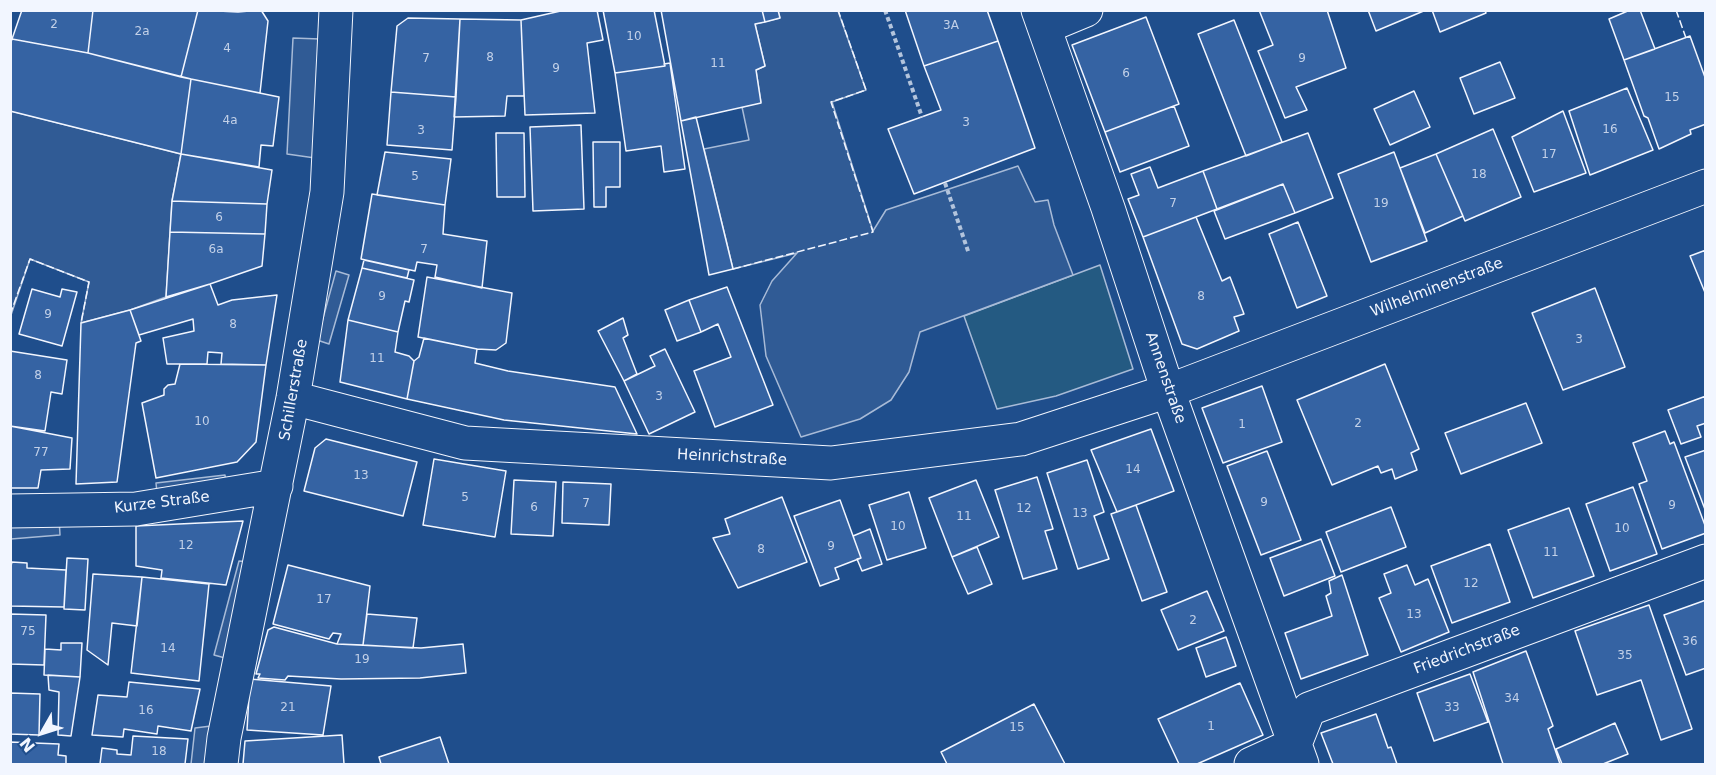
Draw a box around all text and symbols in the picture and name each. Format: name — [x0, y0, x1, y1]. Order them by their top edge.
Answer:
house number: 2 — [50, 18, 58, 32]
house number: 3A — [943, 19, 959, 33]
house number: 2a — [135, 25, 149, 39]
house number: 10 — [626, 30, 642, 44]
house number: 4 — [223, 42, 231, 56]
house number: 8 — [486, 51, 494, 65]
house number: 7 — [422, 52, 430, 66]
house number: 9 — [1298, 52, 1306, 66]
house number: 11 — [710, 57, 726, 71]
house number: 9 — [552, 62, 560, 76]
house number: 6 — [1122, 67, 1130, 81]
house number: 15 — [1664, 91, 1680, 105]
house number: 4a — [223, 114, 237, 128]
house number: 3 — [962, 116, 970, 130]
house number: 16 — [1602, 123, 1618, 137]
house number: 3 — [417, 124, 425, 138]
house number: 17 — [1541, 148, 1557, 162]
house number: 18 — [1471, 168, 1487, 182]
house number: 5 — [411, 170, 419, 184]
house number: 7 — [1169, 197, 1177, 211]
house number: 19 — [1373, 197, 1389, 211]
house number: 6 — [215, 211, 223, 225]
house number: 6a — [209, 243, 223, 257]
house number: 7 — [420, 243, 428, 257]
street label: Wilhelminenstraße — [1368, 254, 1506, 322]
house number: 9 — [378, 290, 386, 304]
house number: 8 — [1197, 290, 1205, 304]
house number: 9 — [44, 308, 52, 322]
house number: 8 — [229, 318, 237, 332]
street label: Annenstraße — [1141, 330, 1189, 426]
house number: 3 — [1575, 333, 1583, 347]
street label: Schillerstraße — [276, 338, 312, 442]
house number: 11 — [369, 352, 385, 366]
house number: 8 — [34, 369, 42, 383]
house number: 3 — [655, 390, 663, 404]
house number: 10 — [194, 415, 210, 429]
house number: 2 — [1354, 417, 1362, 431]
house number: 1 — [1238, 418, 1246, 432]
house number: 77 — [33, 446, 49, 460]
street label: Heinrichstraße — [677, 446, 787, 470]
house number: 14 — [1125, 463, 1141, 477]
house number: 13 — [353, 469, 369, 483]
street label: Kurze Straße — [113, 488, 211, 518]
house number: 5 — [461, 491, 469, 505]
house number: 9 — [1260, 496, 1268, 510]
house number: 7 — [582, 497, 590, 511]
house number: 9 — [1668, 499, 1676, 513]
house number: 6 — [530, 501, 538, 515]
house number: 12 — [1016, 502, 1032, 516]
house number: 13 — [1072, 507, 1088, 521]
house number: 11 — [956, 510, 972, 524]
house number: 10 — [890, 520, 906, 534]
house number: 10 — [1614, 522, 1630, 536]
house number: 12 — [178, 539, 194, 553]
house number: 9 — [827, 540, 835, 554]
house number: 8 — [757, 543, 765, 557]
house number: 11 — [1543, 546, 1559, 560]
house number: 12 — [1463, 577, 1479, 591]
house number: 17 — [316, 593, 332, 607]
house number: 13 — [1406, 608, 1422, 622]
house number: 2 — [1189, 614, 1197, 628]
street label: Friedrichstraße — [1411, 621, 1523, 679]
house number: 75 — [20, 625, 36, 639]
house number: 36 — [1682, 635, 1698, 649]
house number: 14 — [160, 642, 176, 656]
house number: 35 — [1617, 649, 1633, 663]
house number: 19 — [354, 653, 370, 667]
house number: 34 — [1504, 692, 1520, 706]
house number: 21 — [280, 701, 296, 715]
house number: 33 — [1444, 701, 1460, 715]
north arrow — [12, 703, 72, 763]
house number: 16 — [138, 704, 154, 718]
house number: 1 — [1207, 720, 1215, 734]
house number: 15 — [1009, 721, 1025, 735]
text: N — [16, 733, 39, 756]
house number: 18 — [151, 745, 167, 759]

